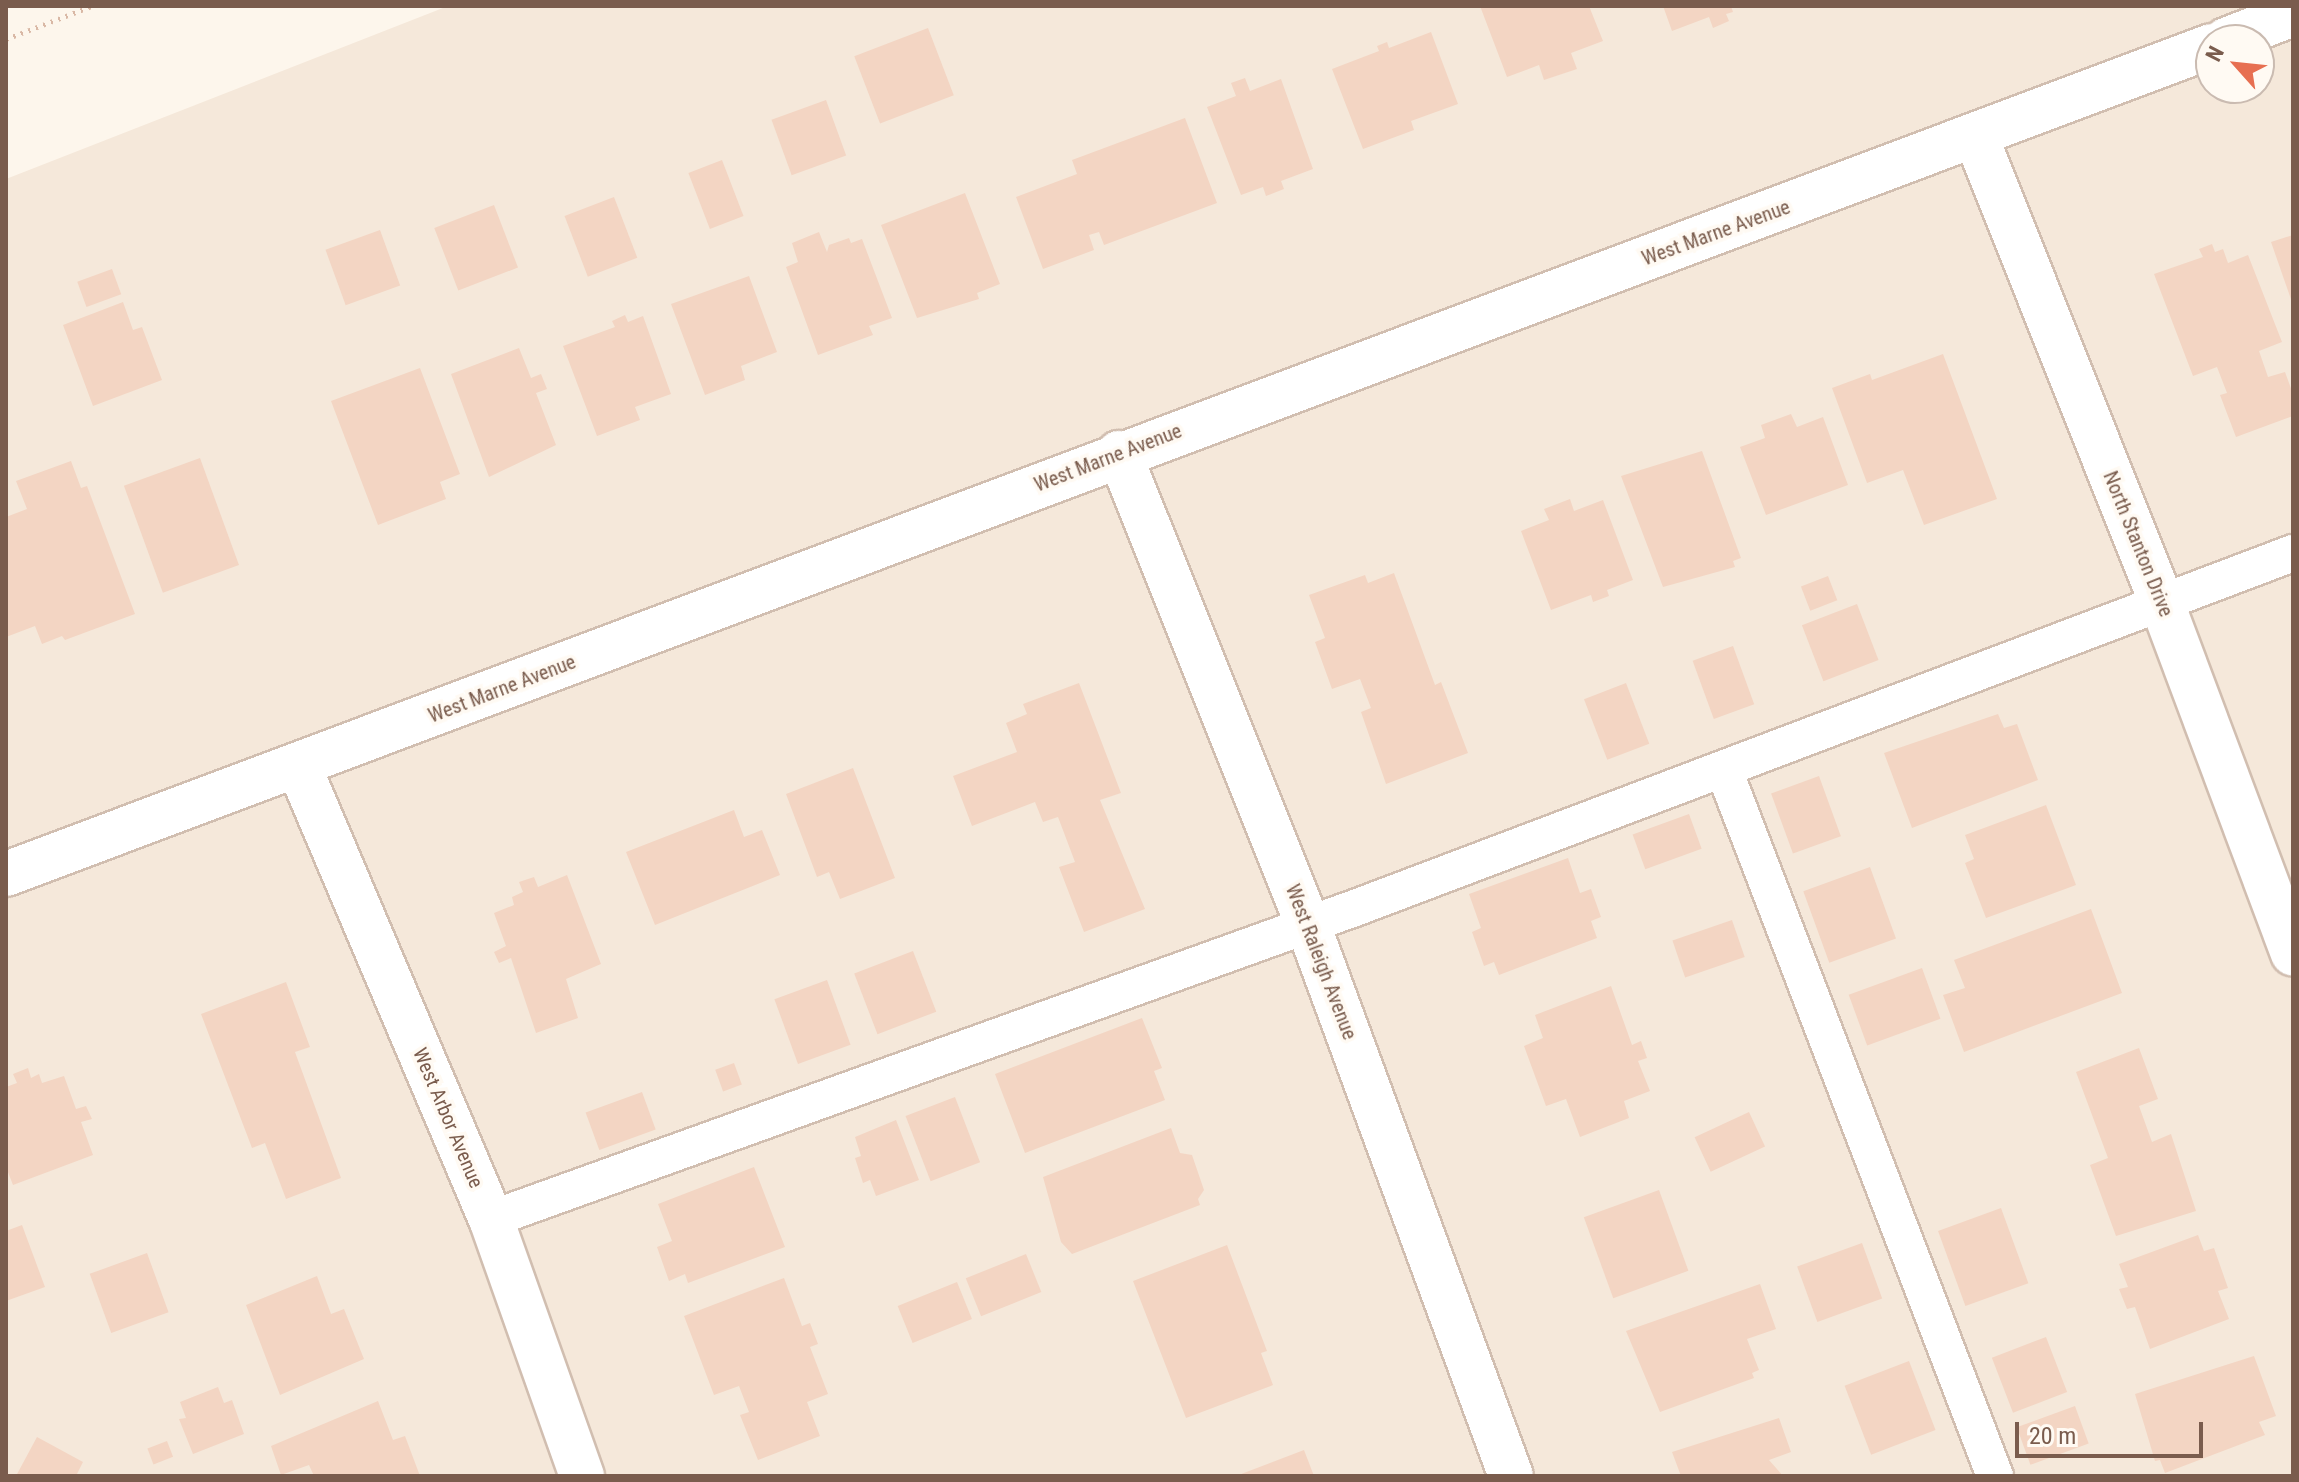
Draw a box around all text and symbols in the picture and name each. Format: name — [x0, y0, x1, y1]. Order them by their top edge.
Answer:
north arrow — [2195, 24, 2275, 104]
text: N — [2201, 42, 2229, 65]
street label: West Marne Avenue — [1639, 195, 1793, 271]
street label: West Marne Avenue — [1031, 419, 1185, 497]
street label: North Stanton Drive — [2098, 468, 2178, 620]
street label: West Marne Avenue — [425, 650, 579, 728]
street label: West Raleigh Avenue — [1280, 881, 1362, 1043]
street label: West Arbor Avenue — [408, 1044, 488, 1192]
scale bar — [2019, 1406, 2207, 1456]
text: 20 m — [2029, 1422, 2076, 1450]

